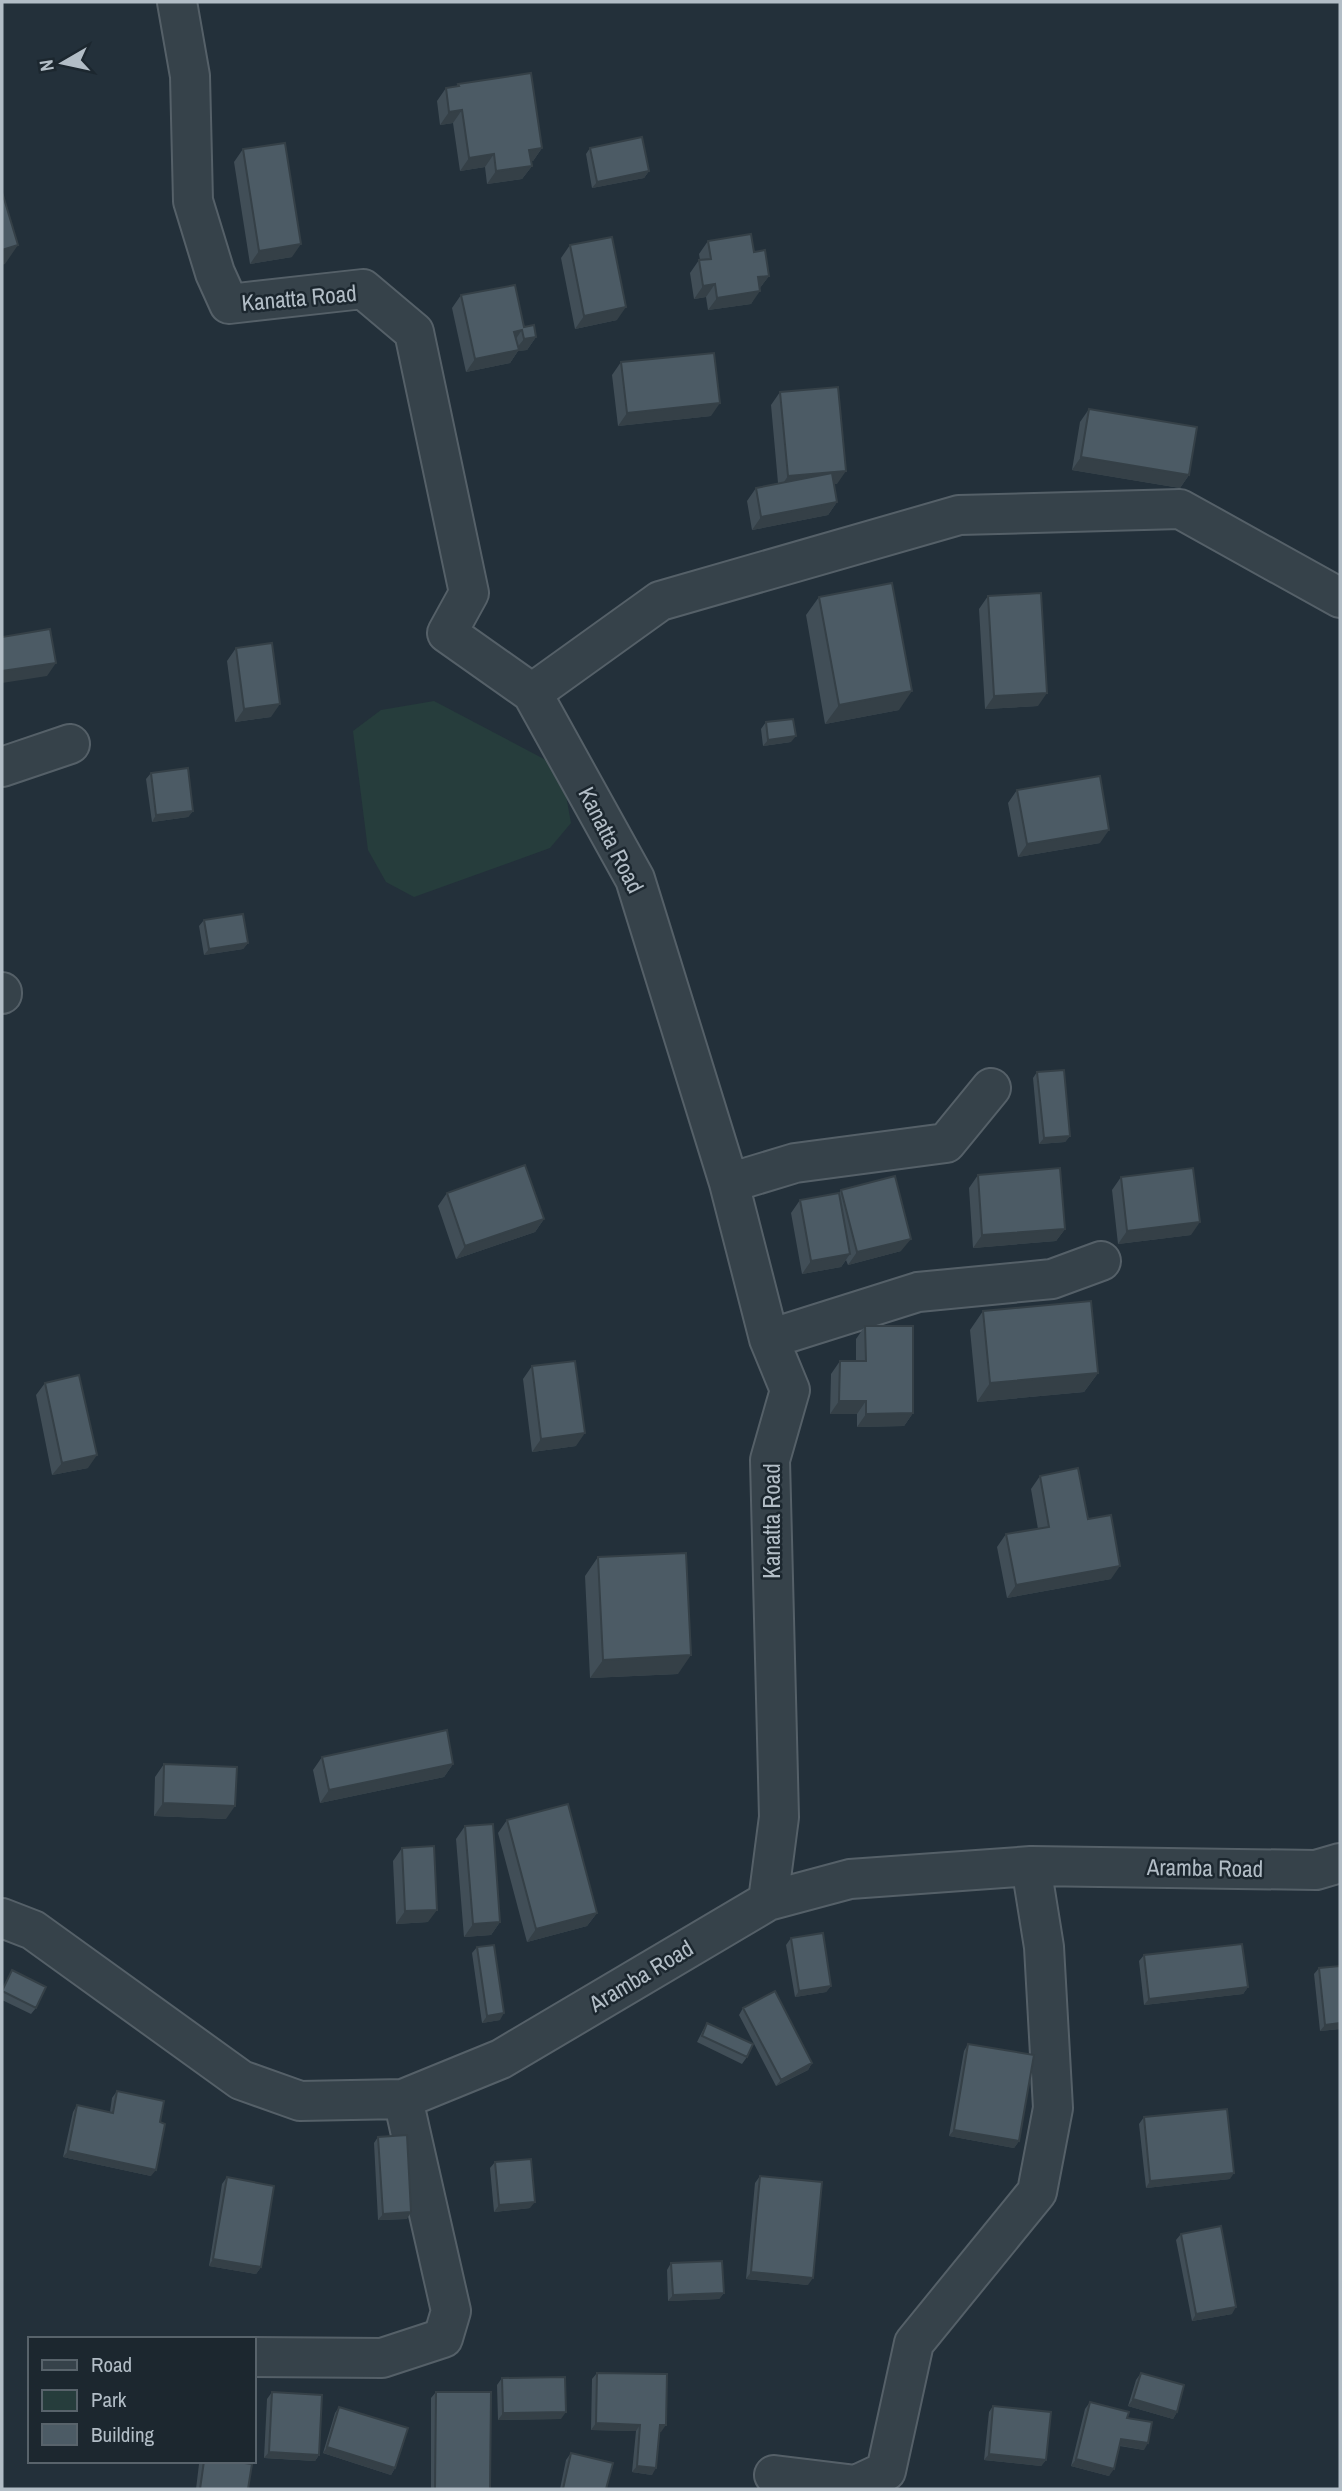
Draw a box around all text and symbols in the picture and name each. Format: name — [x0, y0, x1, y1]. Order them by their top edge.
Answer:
north arrow — [28, 28, 98, 98]
text: N — [32, 58, 60, 73]
street label: Kanatta Road — [240, 277, 358, 318]
street label: Kanatta Road — [571, 781, 651, 898]
street label: Kanatta Road — [756, 1463, 787, 1579]
street label: Aramba Road — [1146, 1851, 1263, 1884]
street label: Aramba Road — [582, 1932, 699, 2019]
legend — [28, 2337, 256, 2463]
text: Road — [91, 2350, 132, 2379]
text: Park — [91, 2385, 127, 2414]
text: Building — [91, 2420, 155, 2449]

